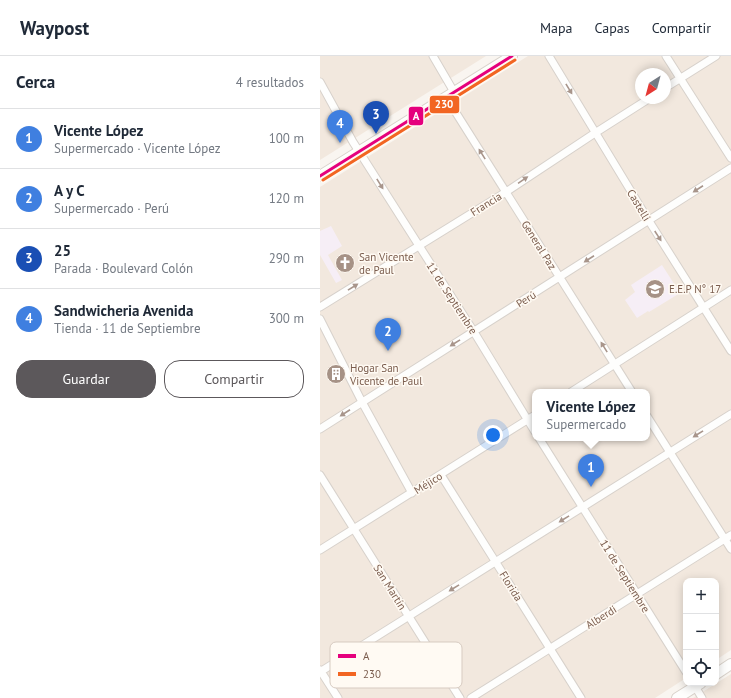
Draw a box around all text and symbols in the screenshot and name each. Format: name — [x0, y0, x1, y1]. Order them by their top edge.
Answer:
text: Waypost — [20, 16, 89, 40]
text: Mapa — [540, 19, 573, 37]
text: Capas — [595, 19, 630, 37]
text: Compartir — [652, 19, 711, 37]
north arrow — [635, 68, 671, 104]
text: Cerca — [16, 71, 55, 93]
text: 4 resultados — [236, 74, 304, 91]
one-way arrow — [565, 84, 573, 94]
line badge: 230 — [429, 95, 460, 114]
text: 230 — [435, 97, 453, 111]
pin: 3 — [363, 101, 389, 134]
line badge: A — [408, 106, 424, 126]
text: A — [413, 109, 420, 123]
pin: 4 — [327, 110, 353, 143]
text: Vicente López — [54, 121, 143, 140]
text: 1 — [25, 130, 33, 147]
text: 100 m — [269, 130, 304, 147]
text: Supermercado · Vicente López — [54, 140, 221, 157]
one-way arrow — [478, 149, 486, 159]
one-way arrow — [517, 177, 529, 184]
one-way arrow — [377, 178, 384, 190]
text: A y C — [54, 181, 85, 200]
one-way arrow — [693, 185, 703, 193]
street label: Castelli — [624, 187, 654, 224]
street label: Francia — [468, 189, 504, 219]
text: 2 — [25, 190, 33, 207]
text: 120 m — [269, 190, 304, 207]
text: Supermercado · Perú — [54, 200, 169, 217]
street label: General Paz — [518, 218, 560, 272]
one-way arrow — [655, 230, 662, 242]
text: 25 — [54, 241, 71, 260]
text: 3 — [25, 250, 33, 267]
text: 290 m — [269, 250, 304, 267]
place label: San Vicente de Paul — [359, 250, 414, 277]
church icon: San Vicente de Paul — [334, 252, 356, 274]
one-way arrow — [583, 256, 595, 263]
street label: 11 de Septiembre — [423, 259, 481, 337]
text: Parada · Boulevard Colón — [54, 260, 193, 277]
school or university icon: E.E.P N° 17 — [644, 278, 666, 300]
place label: E.E.P N° 17 — [669, 282, 721, 296]
one-way arrow — [347, 283, 359, 290]
street label: Perú — [513, 287, 539, 311]
text: Sandwicheria Avenida — [54, 301, 193, 320]
text: 4 — [25, 310, 33, 327]
text: 300 m — [269, 310, 304, 327]
pin: 2 — [375, 318, 401, 351]
text: Tienda · 11 de Septiembre — [54, 320, 201, 337]
one-way arrow — [449, 340, 461, 347]
one-way arrow — [600, 341, 607, 353]
button: Guardar — [16, 360, 156, 398]
button: Compartir — [164, 360, 304, 398]
place label: Hogar San Vicente de Paul — [349, 361, 423, 388]
building icon: Hogar San Vicente de Paul — [325, 363, 347, 385]
popup — [532, 389, 650, 441]
text: Vicente López — [546, 397, 636, 416]
one-way arrow — [340, 409, 350, 417]
text: Supermercado — [546, 416, 626, 433]
your location — [483, 425, 503, 445]
one-way arrow — [692, 431, 704, 438]
pin: 1 — [578, 454, 604, 487]
street label: Méjico — [411, 469, 445, 497]
one-way arrow — [558, 515, 570, 522]
street label: 11 de Septiembre — [597, 537, 653, 615]
street label: San Martín — [371, 562, 409, 612]
street label: Florida — [496, 568, 526, 604]
map controls — [683, 578, 719, 686]
button: + — [683, 578, 719, 614]
one-way arrow — [448, 584, 460, 591]
street label: Alberdi — [583, 602, 619, 632]
button: − — [683, 614, 719, 650]
legend — [330, 642, 462, 688]
text: A — [363, 649, 370, 663]
button: locate — [683, 650, 719, 686]
text: 230 — [363, 667, 381, 681]

